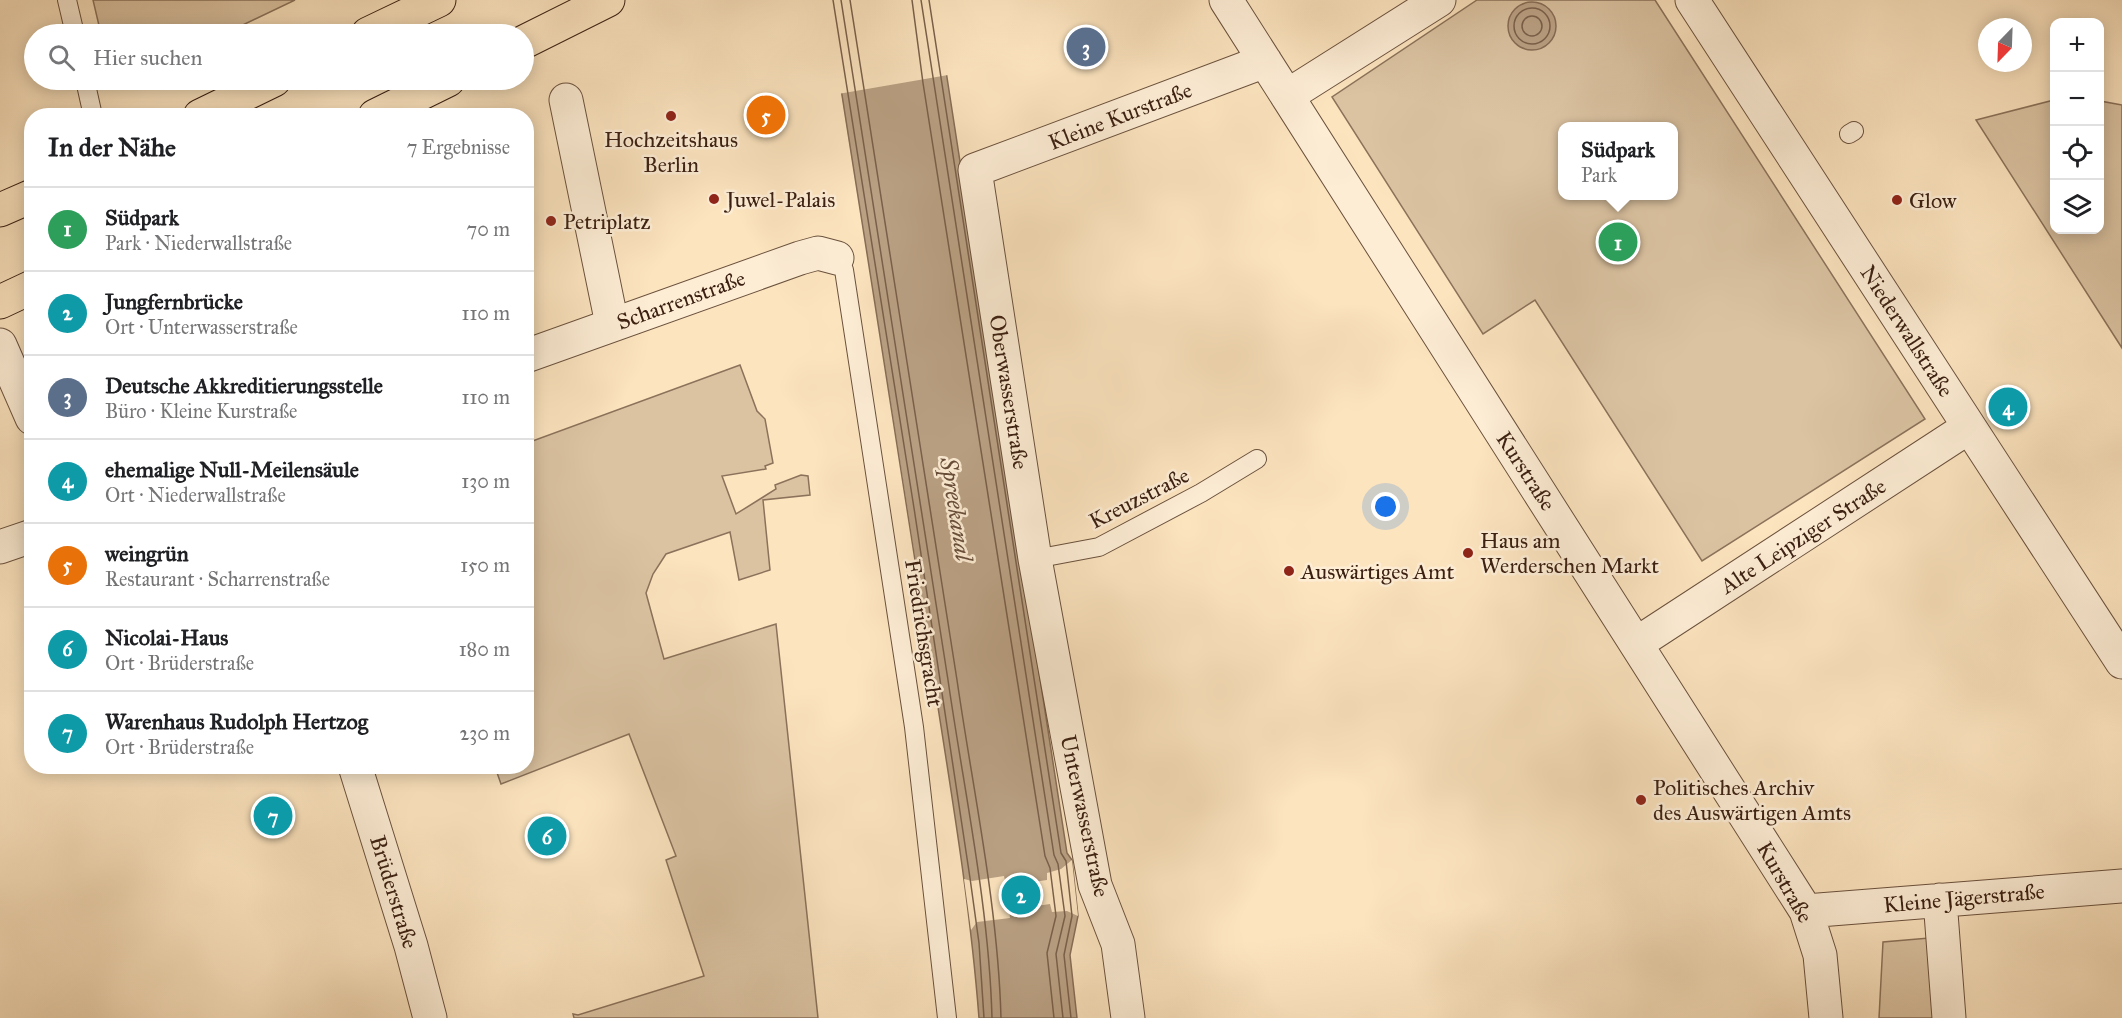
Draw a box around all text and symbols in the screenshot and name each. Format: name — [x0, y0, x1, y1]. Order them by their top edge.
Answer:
north arrow — [1978, 18, 2032, 72]
map controls — [2050, 18, 2104, 234]
button: + — [2050, 18, 2104, 72]
search box — [24, 24, 534, 90]
pin: 3 — [1066, 24, 1106, 70]
icon: search — [45, 41, 78, 74]
text: Hier suchen — [93, 44, 202, 71]
button: − — [2050, 72, 2104, 126]
street label: Kleine Kurstraße — [1044, 76, 1196, 156]
pin: 5 — [746, 92, 786, 138]
marker: Hochzeitshaus Berlin — [664, 109, 678, 123]
popup — [1558, 122, 1678, 200]
place label: Hochzeitshaus Berlin — [604, 126, 738, 178]
button: locate — [2050, 126, 2104, 180]
text: In der Nähe — [48, 131, 176, 163]
text: 7 Ergebnisse — [407, 135, 510, 159]
text: Südpark — [1581, 136, 1655, 163]
text: Park — [1581, 163, 1617, 187]
button: layers — [2050, 180, 2104, 234]
place label: Juwel-Palais — [724, 186, 835, 213]
place label: Glow — [1909, 187, 1957, 214]
marker: Juwel-Palais — [707, 192, 721, 206]
marker: Glow — [1890, 193, 1904, 207]
text: Südpark — [105, 204, 179, 231]
place label: Petriplatz — [563, 208, 650, 235]
marker: Petriplatz — [544, 214, 558, 228]
text: 1 — [64, 217, 71, 241]
text: 70 m — [467, 217, 510, 241]
pin: 1 — [1598, 220, 1638, 264]
text: Park · Niederwallstraße — [105, 231, 292, 255]
street label: Niederwallstraße — [1854, 260, 1960, 402]
street label: Scharrenstraße — [613, 264, 749, 336]
text: Jungfernbrücke — [105, 288, 243, 315]
text: 2 — [63, 301, 72, 325]
text: 110 m — [462, 301, 510, 325]
street label: Oberwasserstraße — [983, 313, 1035, 471]
text: Ort · Unterwasserstraße — [105, 315, 298, 339]
text: Deutsche Akkreditierungsstelle — [105, 372, 383, 399]
pin: 4 — [1988, 384, 2028, 430]
text: 3 — [64, 385, 72, 409]
text: 110 m — [462, 385, 510, 409]
text: Büro · Kleine Kurstraße — [105, 399, 297, 423]
street label: Kurstraße — [1490, 426, 1562, 516]
water label: Spreekanal — [933, 454, 979, 565]
text: ehemalige Null-Meilensäule — [105, 456, 359, 483]
street label: Kreuzstraße — [1084, 461, 1194, 535]
text: 4 — [62, 469, 73, 493]
text: 130 m — [461, 469, 510, 493]
street label: Alte Leipziger Straße — [1714, 472, 1891, 600]
text: Ort · Niederwallstraße — [105, 483, 286, 507]
your location — [1371, 492, 1400, 521]
place label: Haus am Werderschen Markt — [1480, 527, 1659, 579]
text: weingrün — [105, 540, 189, 567]
marker: Haus am Werderschen Markt — [1461, 546, 1475, 560]
text: 5 — [63, 553, 72, 577]
text: 150 m — [460, 553, 510, 577]
street label: Friedrichsgracht — [899, 557, 949, 709]
place label: Auswärtiges Amt — [1300, 558, 1454, 585]
marker: Auswärtiges Amt — [1282, 564, 1296, 578]
text: Restaurant · Scharrenstraße — [105, 567, 330, 591]
text: Nicolai-Haus — [105, 624, 228, 651]
text: 6 — [62, 637, 73, 661]
text: 180 m — [459, 637, 510, 661]
text: Ort · Brüderstraße — [105, 651, 254, 675]
text: Warenhaus Rudolph Hertzog — [105, 708, 368, 735]
text: 7 — [62, 721, 73, 745]
text: 230 m — [459, 721, 510, 745]
street label: Unterwasserstraße — [1055, 732, 1115, 900]
text: Ort · Brüderstraße — [105, 735, 254, 759]
place label: Politisches Archiv des Auswärtigen Amts — [1653, 774, 1851, 826]
marker: Politisches Archiv des Auswärtigen Amts — [1634, 793, 1648, 807]
pin: 7 — [254, 794, 292, 838]
pin: 6 — [528, 814, 566, 858]
street label: Brüderstraße — [364, 832, 424, 952]
street label: Kurstraße — [1751, 837, 1819, 927]
pin: 2 — [1002, 872, 1040, 918]
street label: Kleine Jägerstraße — [1882, 878, 2046, 918]

